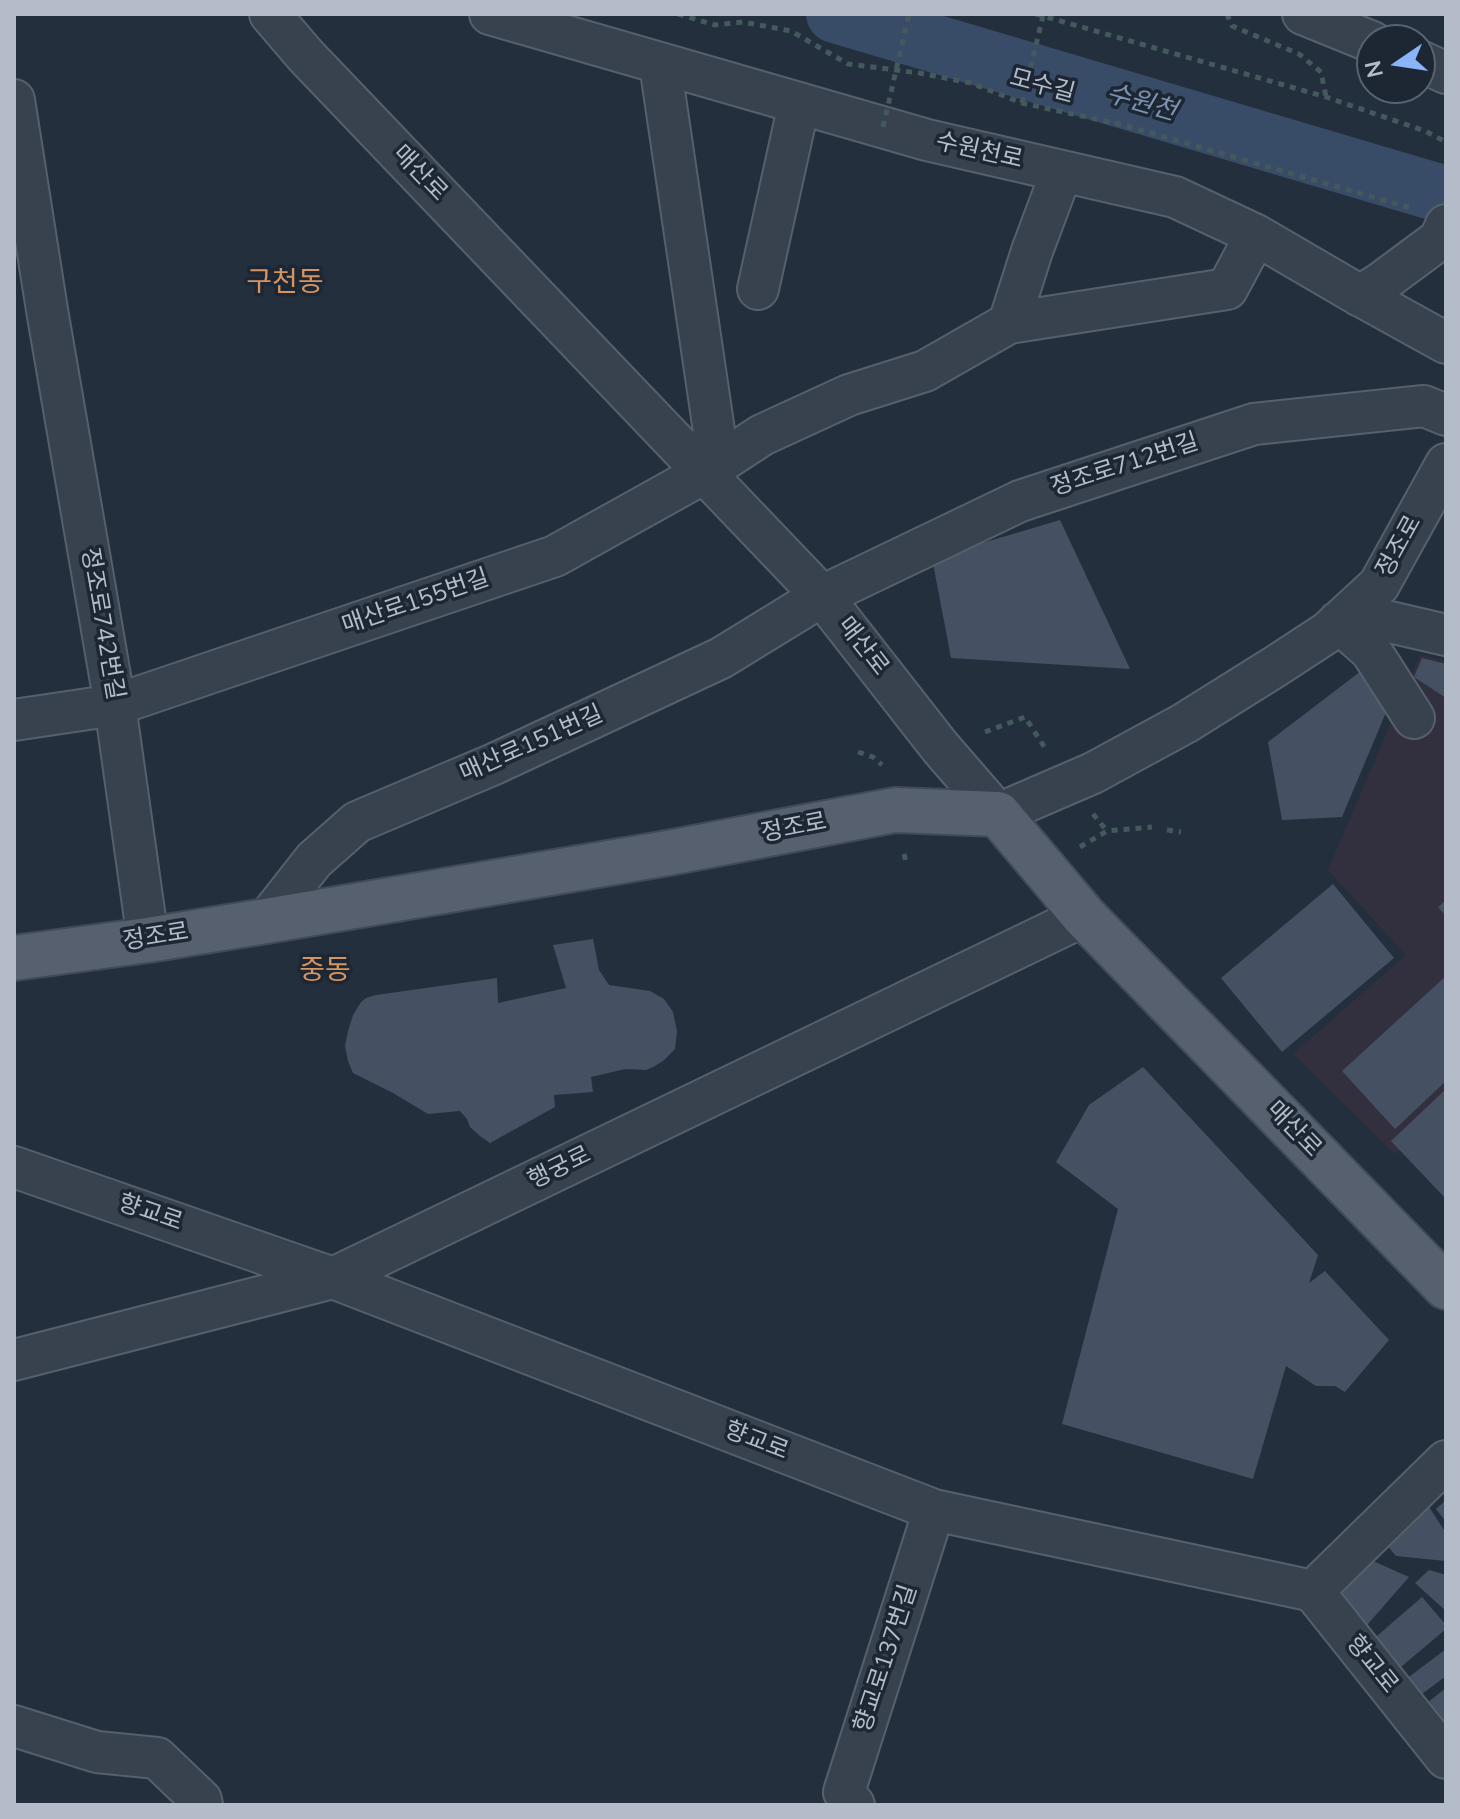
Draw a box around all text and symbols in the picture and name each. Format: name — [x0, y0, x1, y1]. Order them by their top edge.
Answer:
north arrow — [1356, 24, 1436, 104]
text: N — [1358, 58, 1391, 80]
street label: 모수길 — [1006, 65, 1078, 109]
water label: 수원천 — [1102, 79, 1180, 129]
street label: 수원천로 — [933, 128, 1025, 176]
street label: 매산로 — [386, 140, 452, 208]
district label: 구천동 — [246, 267, 324, 301]
street label: 정조로712번길 — [1048, 429, 1202, 503]
street label: 정조로 — [1371, 511, 1429, 583]
street label: 정조로742번길 — [73, 546, 129, 702]
street label: 매산로155번길 — [339, 564, 493, 642]
street label: 매산로 — [830, 612, 894, 682]
street label: 매산로151번길 — [456, 701, 608, 789]
street label: 정조로 — [759, 809, 829, 849]
street label: 정조로 — [121, 919, 191, 957]
district label: 중동 — [299, 955, 351, 989]
street label: 매산로 — [1260, 1096, 1326, 1164]
street label: 행궁로 — [524, 1142, 596, 1196]
street label: 향교로 — [114, 1190, 186, 1238]
street label: 향교로 — [720, 1417, 792, 1467]
street label: 향교로137번길 — [850, 1582, 924, 1736]
street label: 향교로 — [1339, 1630, 1403, 1700]

